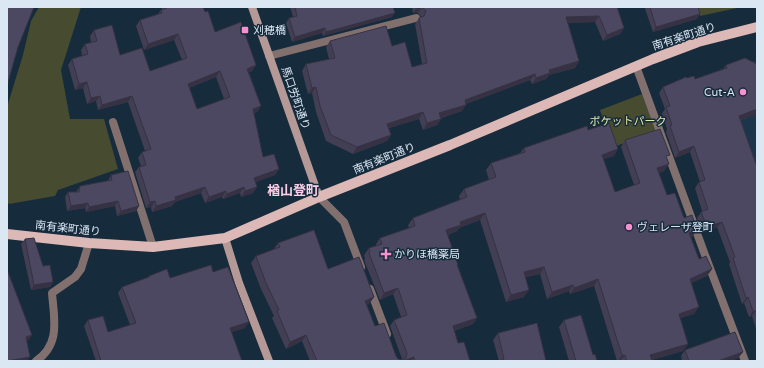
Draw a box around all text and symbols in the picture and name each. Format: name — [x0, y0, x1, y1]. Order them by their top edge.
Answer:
street label: 南有楽町通り — [651, 20, 718, 53]
place label: 刈穂橋 — [253, 24, 286, 37]
marker: 刈穂橋 — [240, 25, 250, 35]
street label: 馬口労町通り — [279, 65, 312, 131]
place label: Cut-A — [704, 86, 735, 99]
marker: Cut-A — [738, 87, 748, 97]
park label: ポケットパーク — [590, 115, 667, 128]
street label: 南有楽町通り — [351, 140, 417, 177]
district label: 楢山登町 — [267, 183, 319, 199]
street label: 南有楽町通り — [34, 219, 101, 238]
place label: ヴェレーザ登町 — [637, 221, 714, 234]
marker: ヴェレーザ登町 — [624, 222, 634, 232]
place label: かりほ橋薬局 — [394, 248, 460, 261]
marker: かりほ橋薬局 — [381, 249, 391, 259]

